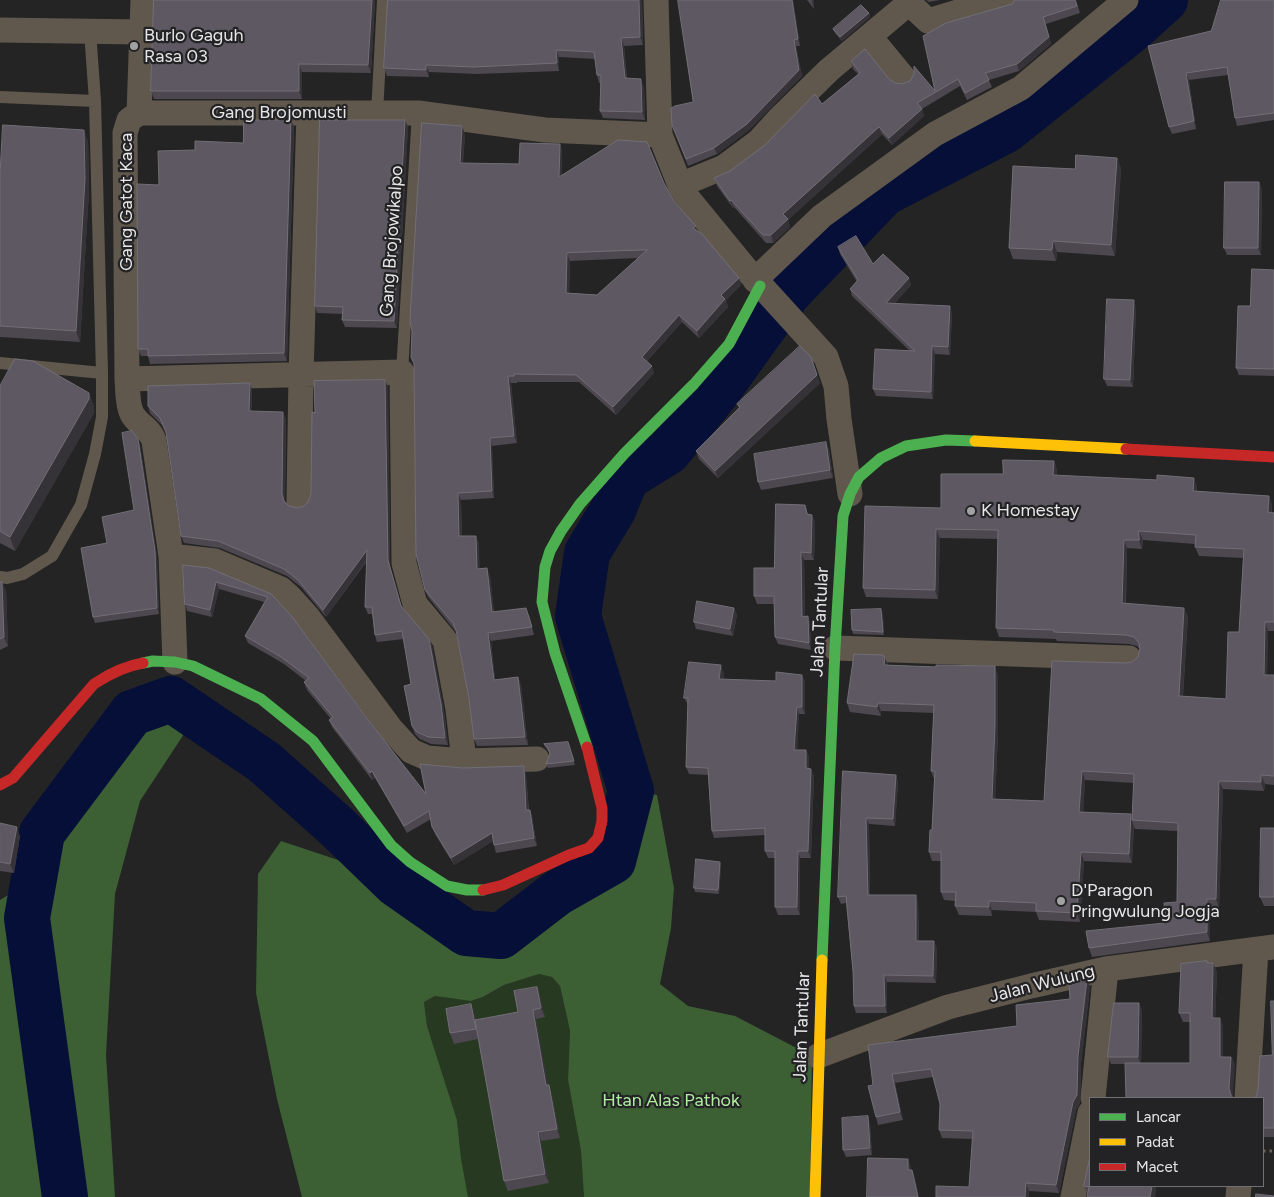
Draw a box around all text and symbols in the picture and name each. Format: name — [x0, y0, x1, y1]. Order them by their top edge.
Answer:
place label: Burlo Gaguh Rasa 03 — [144, 25, 243, 68]
marker: Burlo Gaguh Rasa 03 — [128, 40, 140, 52]
street label: Gang Brojomusti — [211, 102, 347, 124]
street label: Gang Gatot Kaca — [116, 133, 138, 271]
street label: Gang Brojowikalpo — [376, 165, 408, 317]
place label: K Homestay — [981, 500, 1079, 522]
marker: K Homestay — [965, 505, 977, 517]
street label: Jalan Tantular — [806, 566, 834, 678]
place label: D'Paragon Pringwulung Jogja — [1071, 880, 1220, 922]
marker: D'Paragon Pringwulung Jogja — [1055, 895, 1067, 907]
street label: Jalan Wulung — [987, 960, 1097, 1008]
street label: Jalan Tantular — [789, 972, 815, 1082]
park label: Htan Alas Pathok — [602, 1090, 740, 1112]
legend — [1089, 1097, 1264, 1187]
text: Lancar — [1136, 1108, 1181, 1126]
text: Padat — [1136, 1133, 1174, 1151]
text: Macet — [1136, 1158, 1178, 1176]

